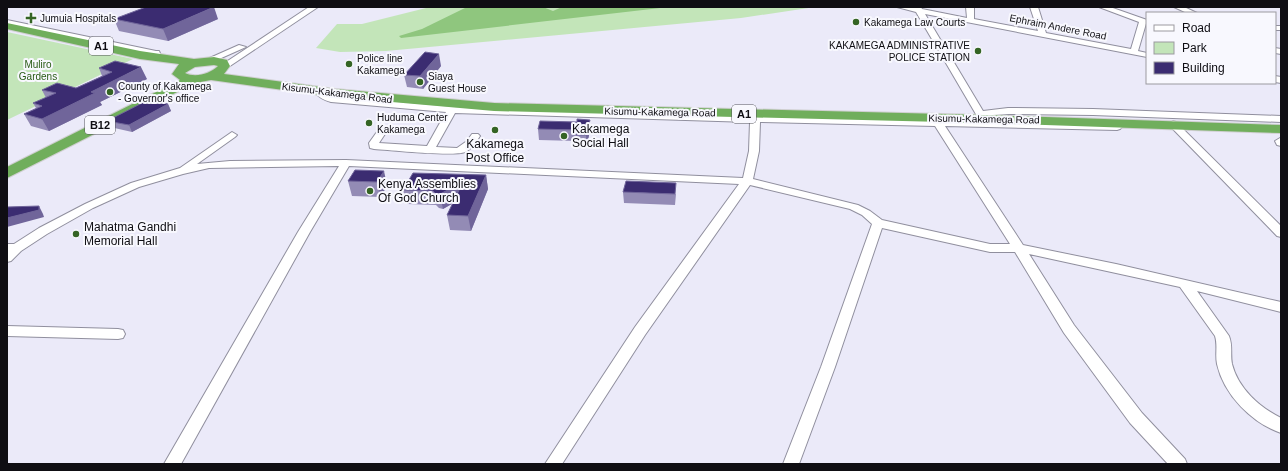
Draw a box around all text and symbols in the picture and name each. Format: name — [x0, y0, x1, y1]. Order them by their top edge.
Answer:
marker: Jumuia Hospitals — [25, 12, 37, 24]
street label: Ephraim Andere Road — [1009, 12, 1107, 42]
legend — [1146, 12, 1276, 84]
place label: Jumuia Hospitals — [40, 13, 116, 24]
marker: Kakamega Law Courts — [851, 17, 861, 27]
place label: Kakamega Law Courts — [864, 17, 965, 28]
text: Road — [1182, 21, 1211, 35]
road number: A1 — [89, 37, 113, 55]
place label: KAKAMEGA ADMINISTRATIVE POLICE STATION — [829, 40, 970, 63]
text: Park — [1182, 41, 1208, 55]
marker: KAKAMEGA ADMINISTRATIVE POLICE STATION — [973, 46, 983, 56]
place label: Police line Kakamega — [357, 53, 405, 76]
park label: Muliro Gardens — [19, 59, 57, 82]
marker: Police line Kakamega — [344, 59, 354, 69]
text: Building — [1182, 61, 1225, 75]
place label: Siaya Guest House — [428, 71, 487, 94]
marker: Siaya Guest House — [415, 77, 425, 87]
place label: County of Kakamega - Governor's office — [118, 81, 212, 104]
street label: Kisumu-Kakamega Road — [281, 81, 393, 105]
marker: County of Kakamega - Governor's office — [105, 87, 115, 97]
road number: A1 — [732, 105, 756, 123]
street label: Kisumu-Kakamega Road — [604, 106, 716, 118]
place label: Huduma Center Kakamega — [377, 112, 448, 135]
street label: Kisumu-Kakamega Road — [928, 113, 1040, 125]
road number: B12 — [85, 116, 115, 134]
marker: Huduma Center Kakamega — [364, 118, 374, 128]
place label: Kakamega Social Hall — [572, 122, 630, 150]
marker: Kakamega Post Office — [490, 125, 500, 135]
marker: Kakamega Social Hall — [559, 131, 569, 141]
place label: Kakamega Post Office — [466, 137, 525, 165]
place label: Kenya Assemblies Of God Church — [378, 177, 476, 205]
marker: Kenya Assemblies Of God Church — [365, 186, 375, 196]
place label: Mahatma Gandhi Memorial Hall — [84, 220, 176, 248]
marker: Mahatma Gandhi Memorial Hall — [71, 229, 81, 239]

